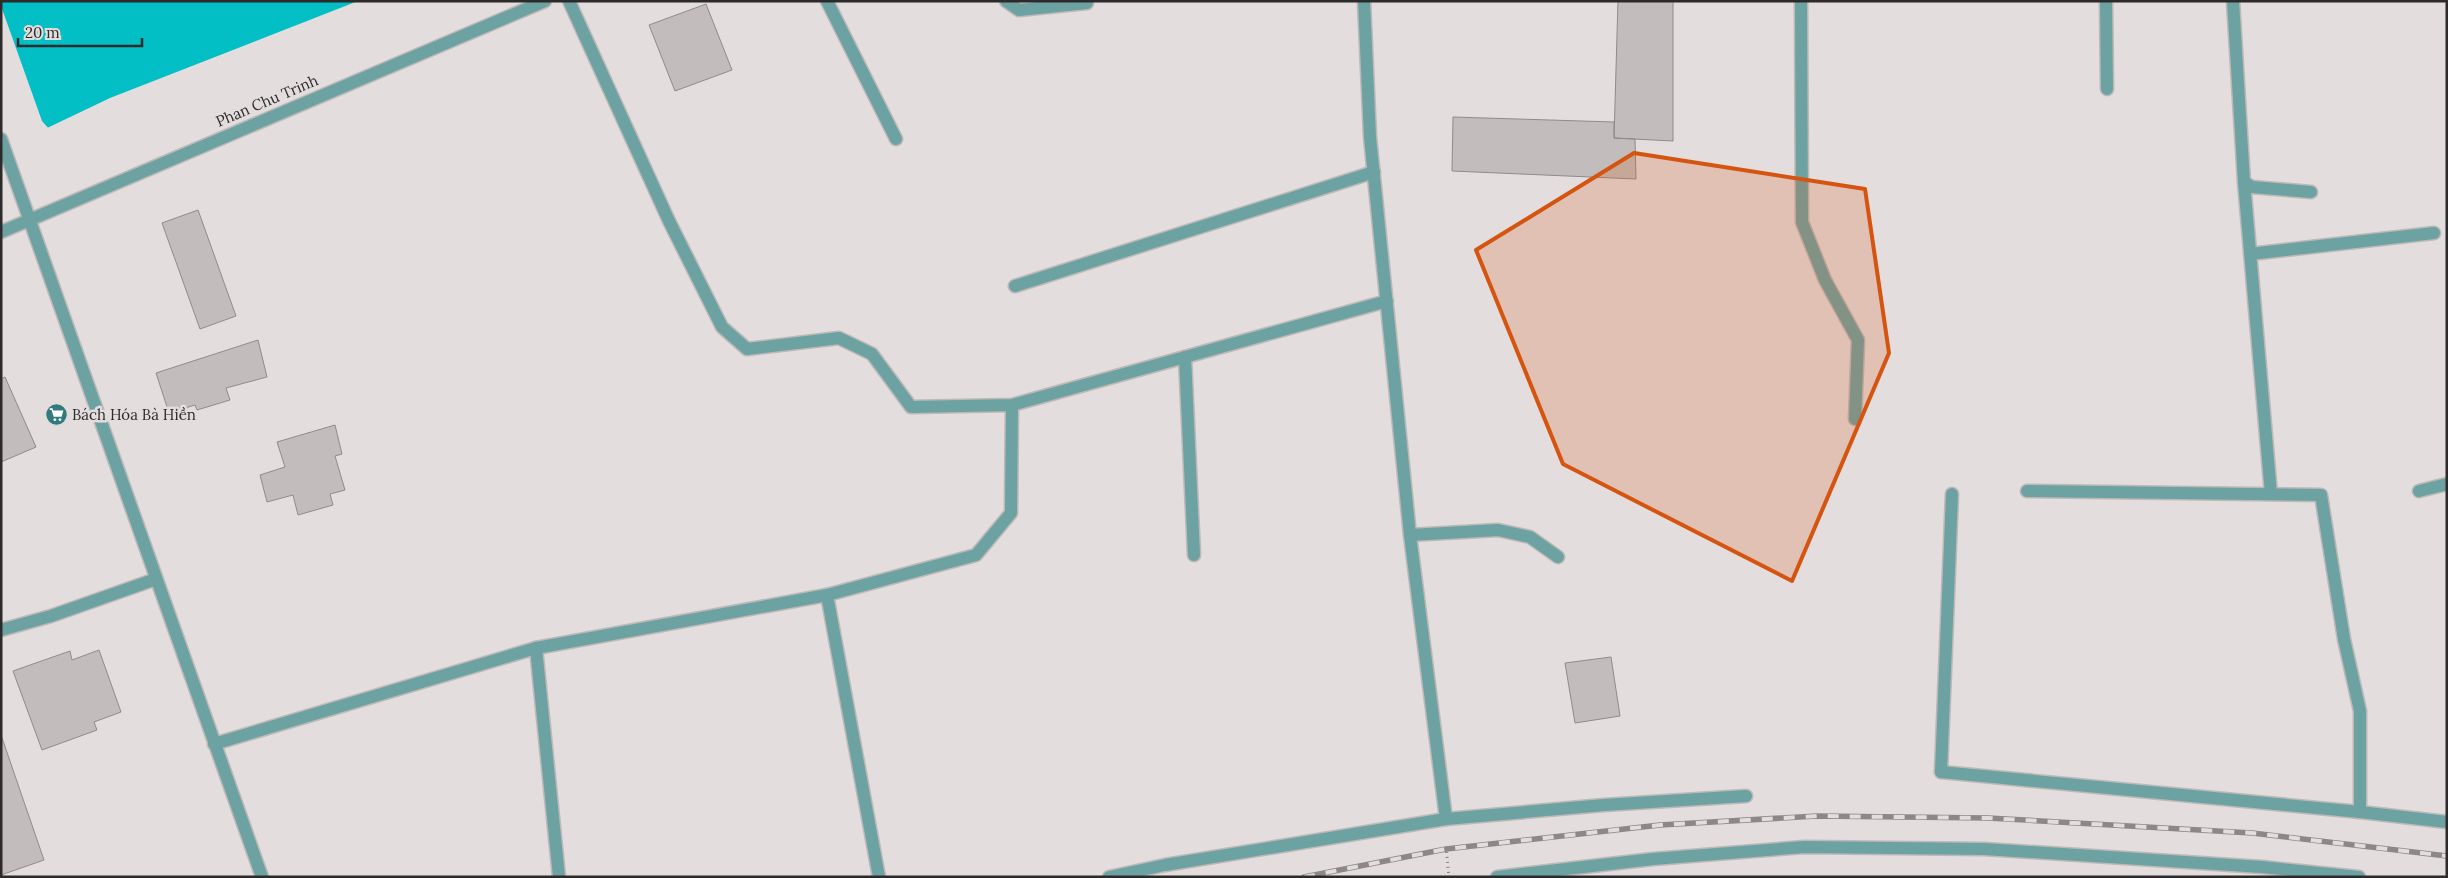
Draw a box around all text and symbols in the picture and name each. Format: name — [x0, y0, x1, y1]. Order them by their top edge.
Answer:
scale bar — [18, 15, 141, 47]
text: 20 m — [25, 23, 60, 42]
street label: Phan Chu Trinh — [213, 70, 321, 131]
supermarket icon: Bách Hóa Bà Hiền — [44, 403, 68, 427]
place label: Bách Hóa Bà Hiền — [72, 405, 196, 424]

